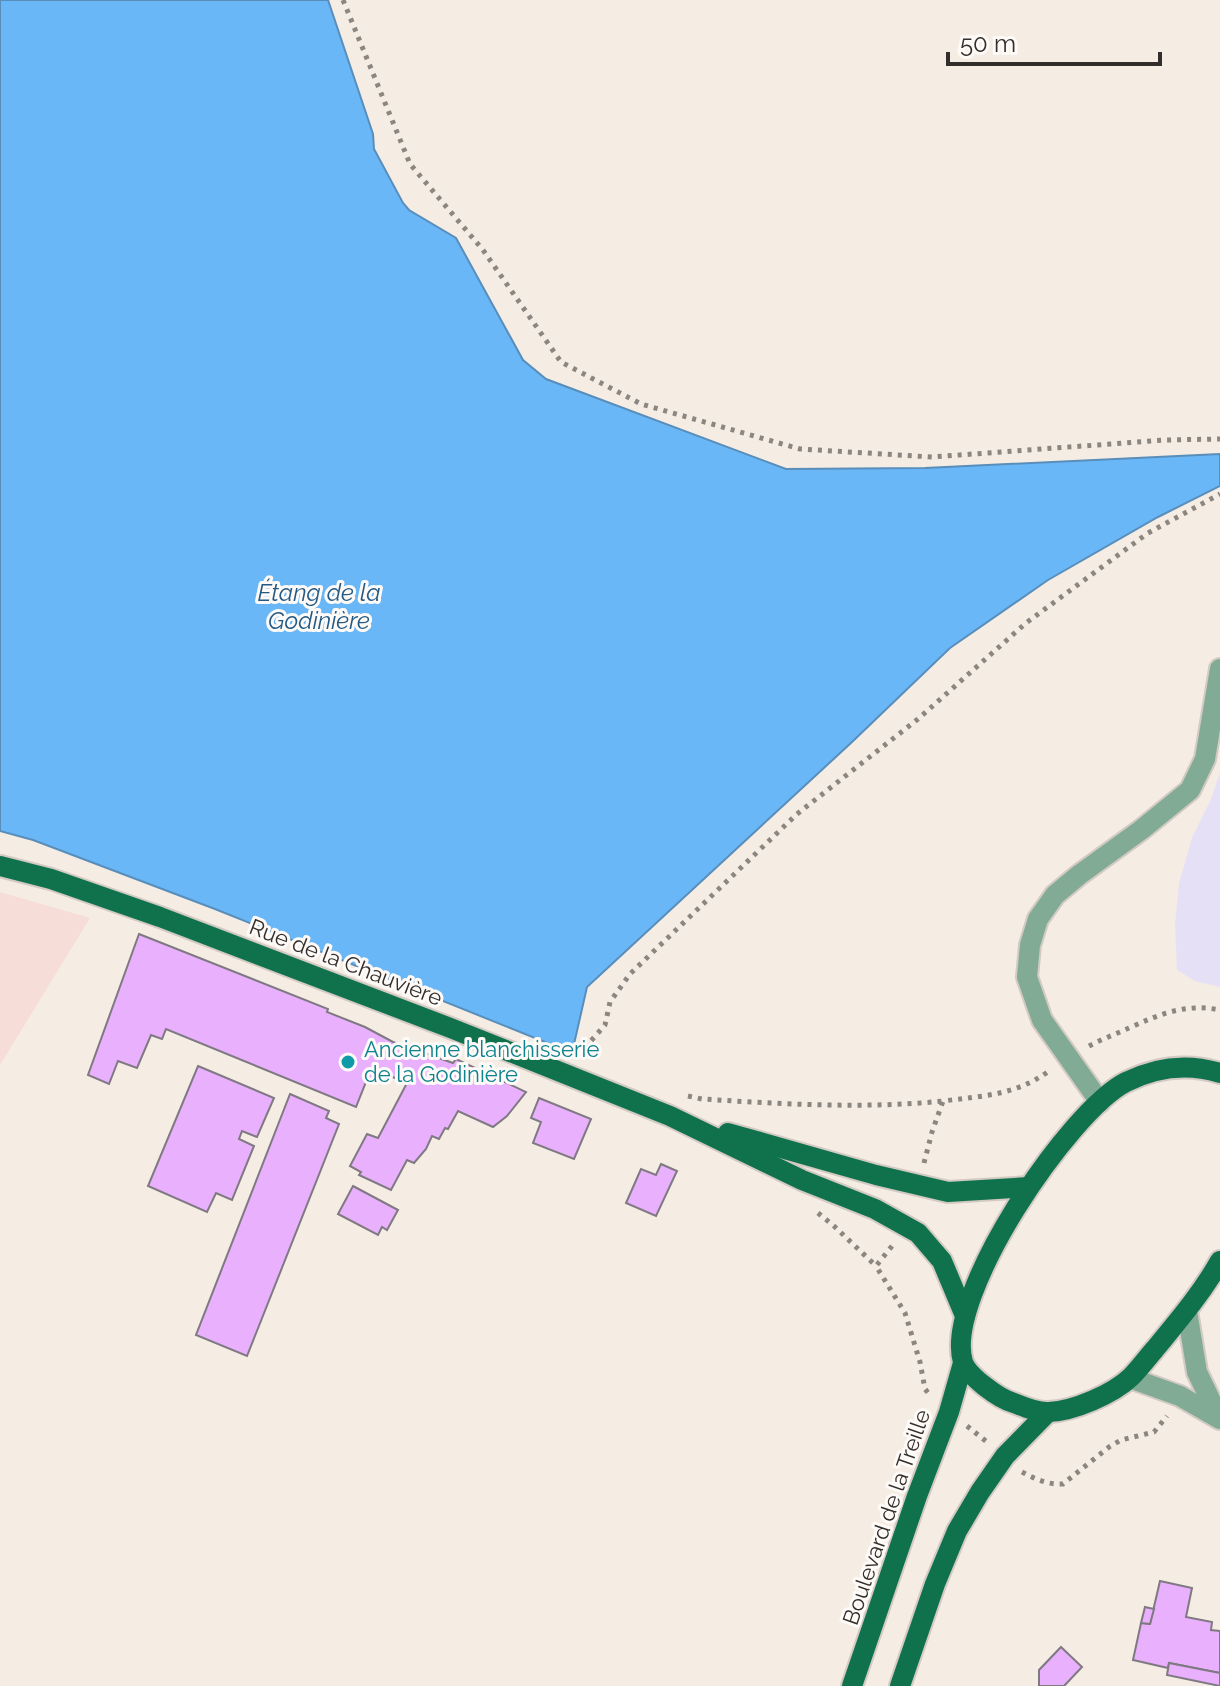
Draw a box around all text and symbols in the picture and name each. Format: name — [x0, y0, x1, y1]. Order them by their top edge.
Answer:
scale bar — [948, 16, 1160, 66]
text: 50 m — [960, 29, 1016, 58]
water label: Étang de la Godinière — [257, 578, 381, 635]
street label: Rue de la Chauvière — [246, 913, 446, 1011]
place label: Ancienne blanchisserie de la Godinière — [364, 1036, 599, 1087]
marker: Ancienne blanchisserie de la Godinière — [339, 1053, 357, 1071]
street label: Boulevard de la Treille — [837, 1406, 935, 1628]

